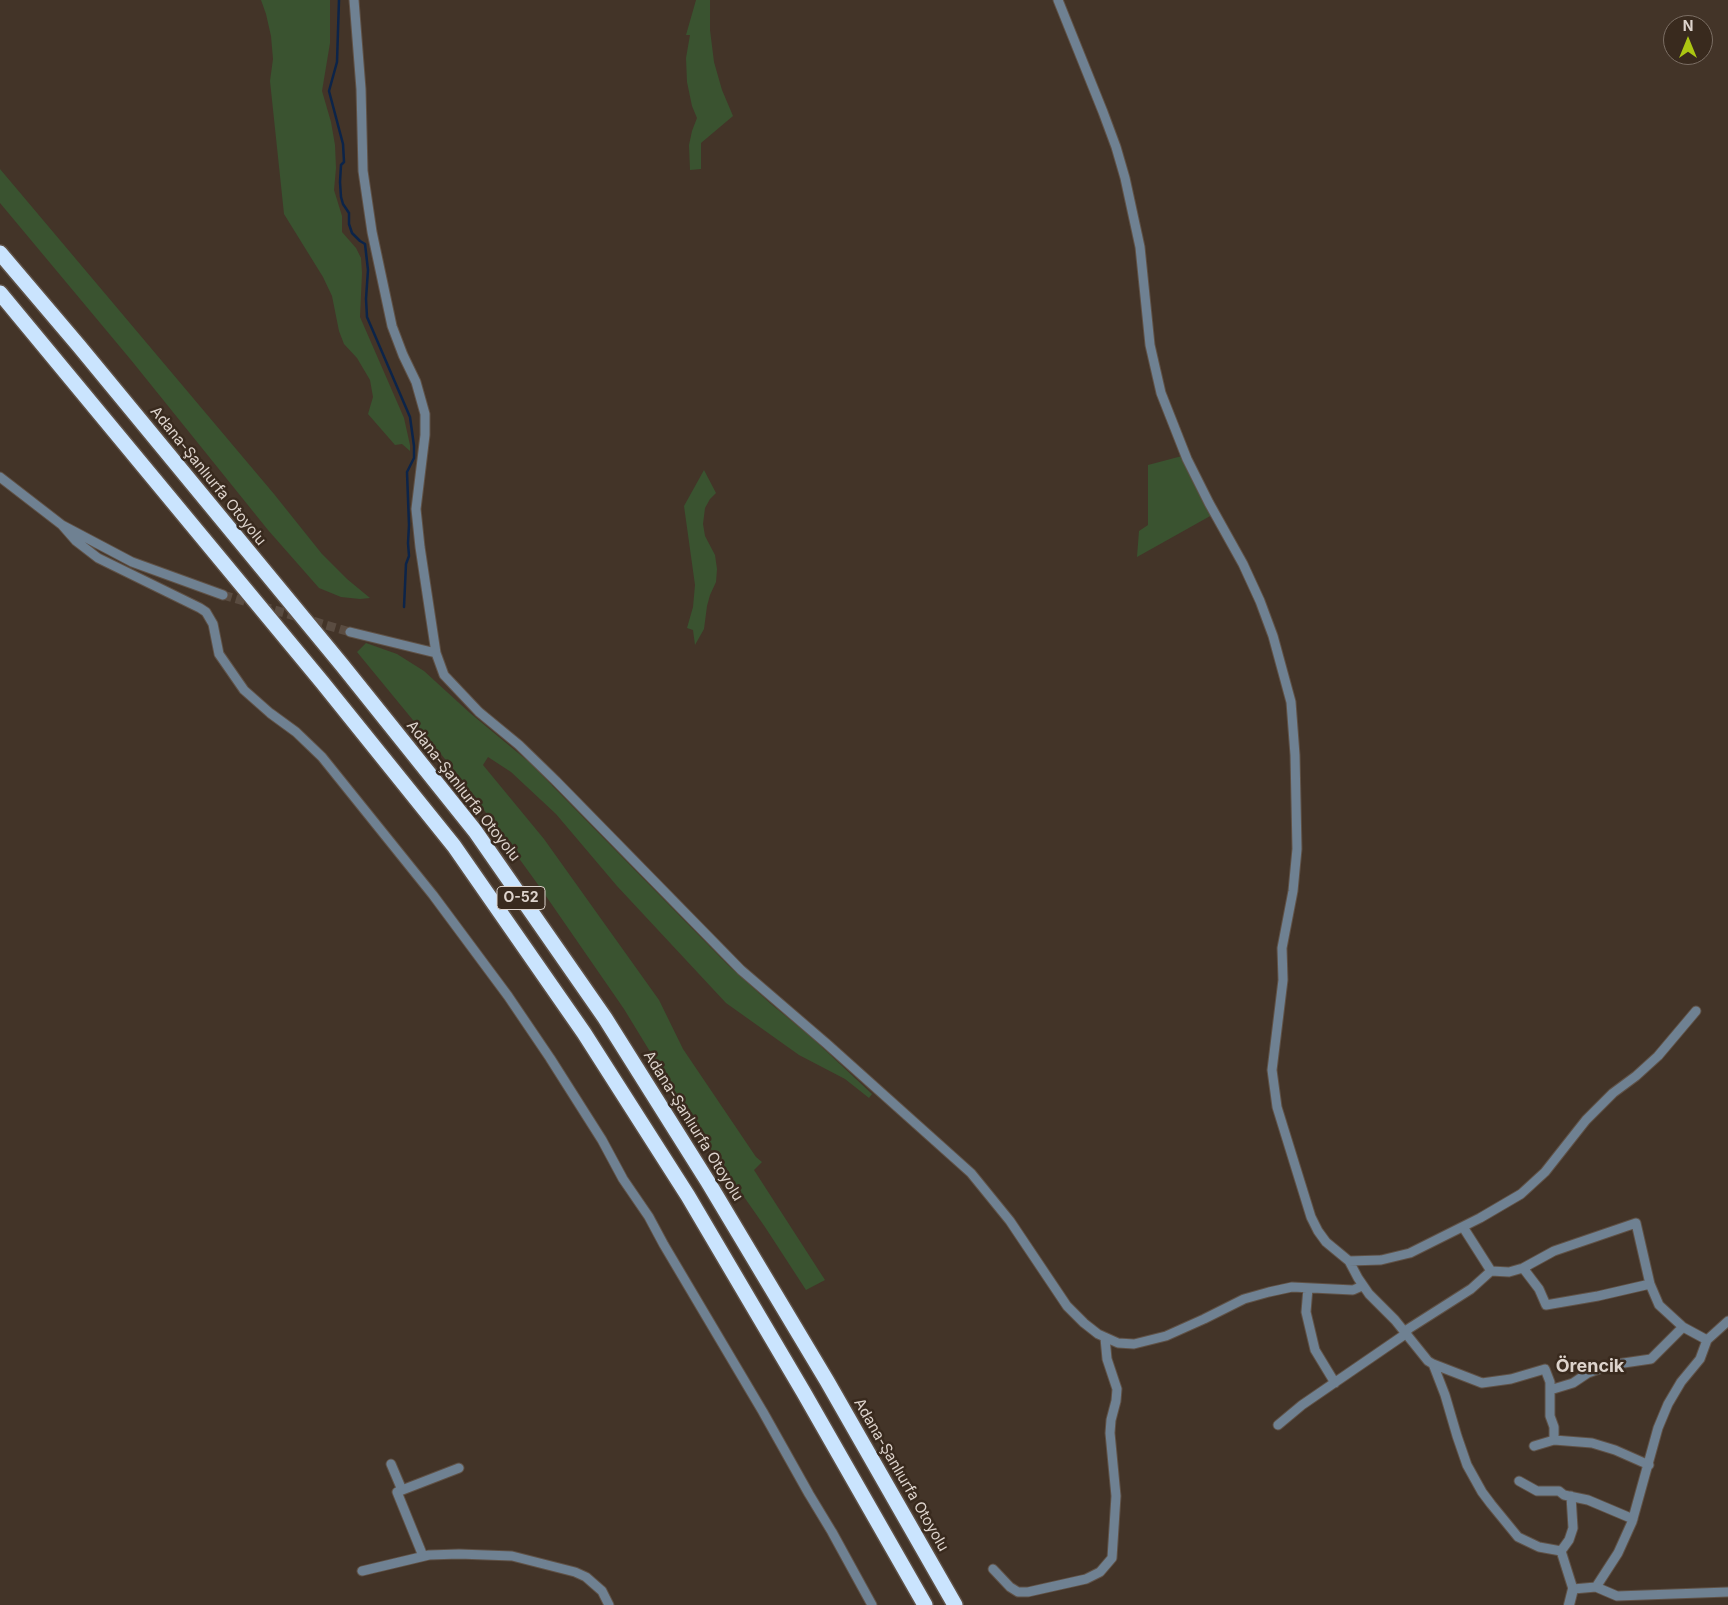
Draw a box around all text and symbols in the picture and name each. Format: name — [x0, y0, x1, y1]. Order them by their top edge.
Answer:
north arrow — [1663, 15, 1713, 65]
text: N — [1683, 17, 1693, 34]
street label: Adana-Şanlıurfa Otoyolu — [146, 403, 270, 549]
street label: Adana-Şanlıurfa Otoyolu — [402, 717, 524, 865]
road number: O-52 — [497, 886, 545, 910]
street label: Adana-Şanlıurfa Otoyolu — [639, 1048, 747, 1204]
district label: Örencik — [1556, 1356, 1624, 1378]
street label: Adana-Şanlıurfa Otoyolu — [850, 1395, 952, 1555]

